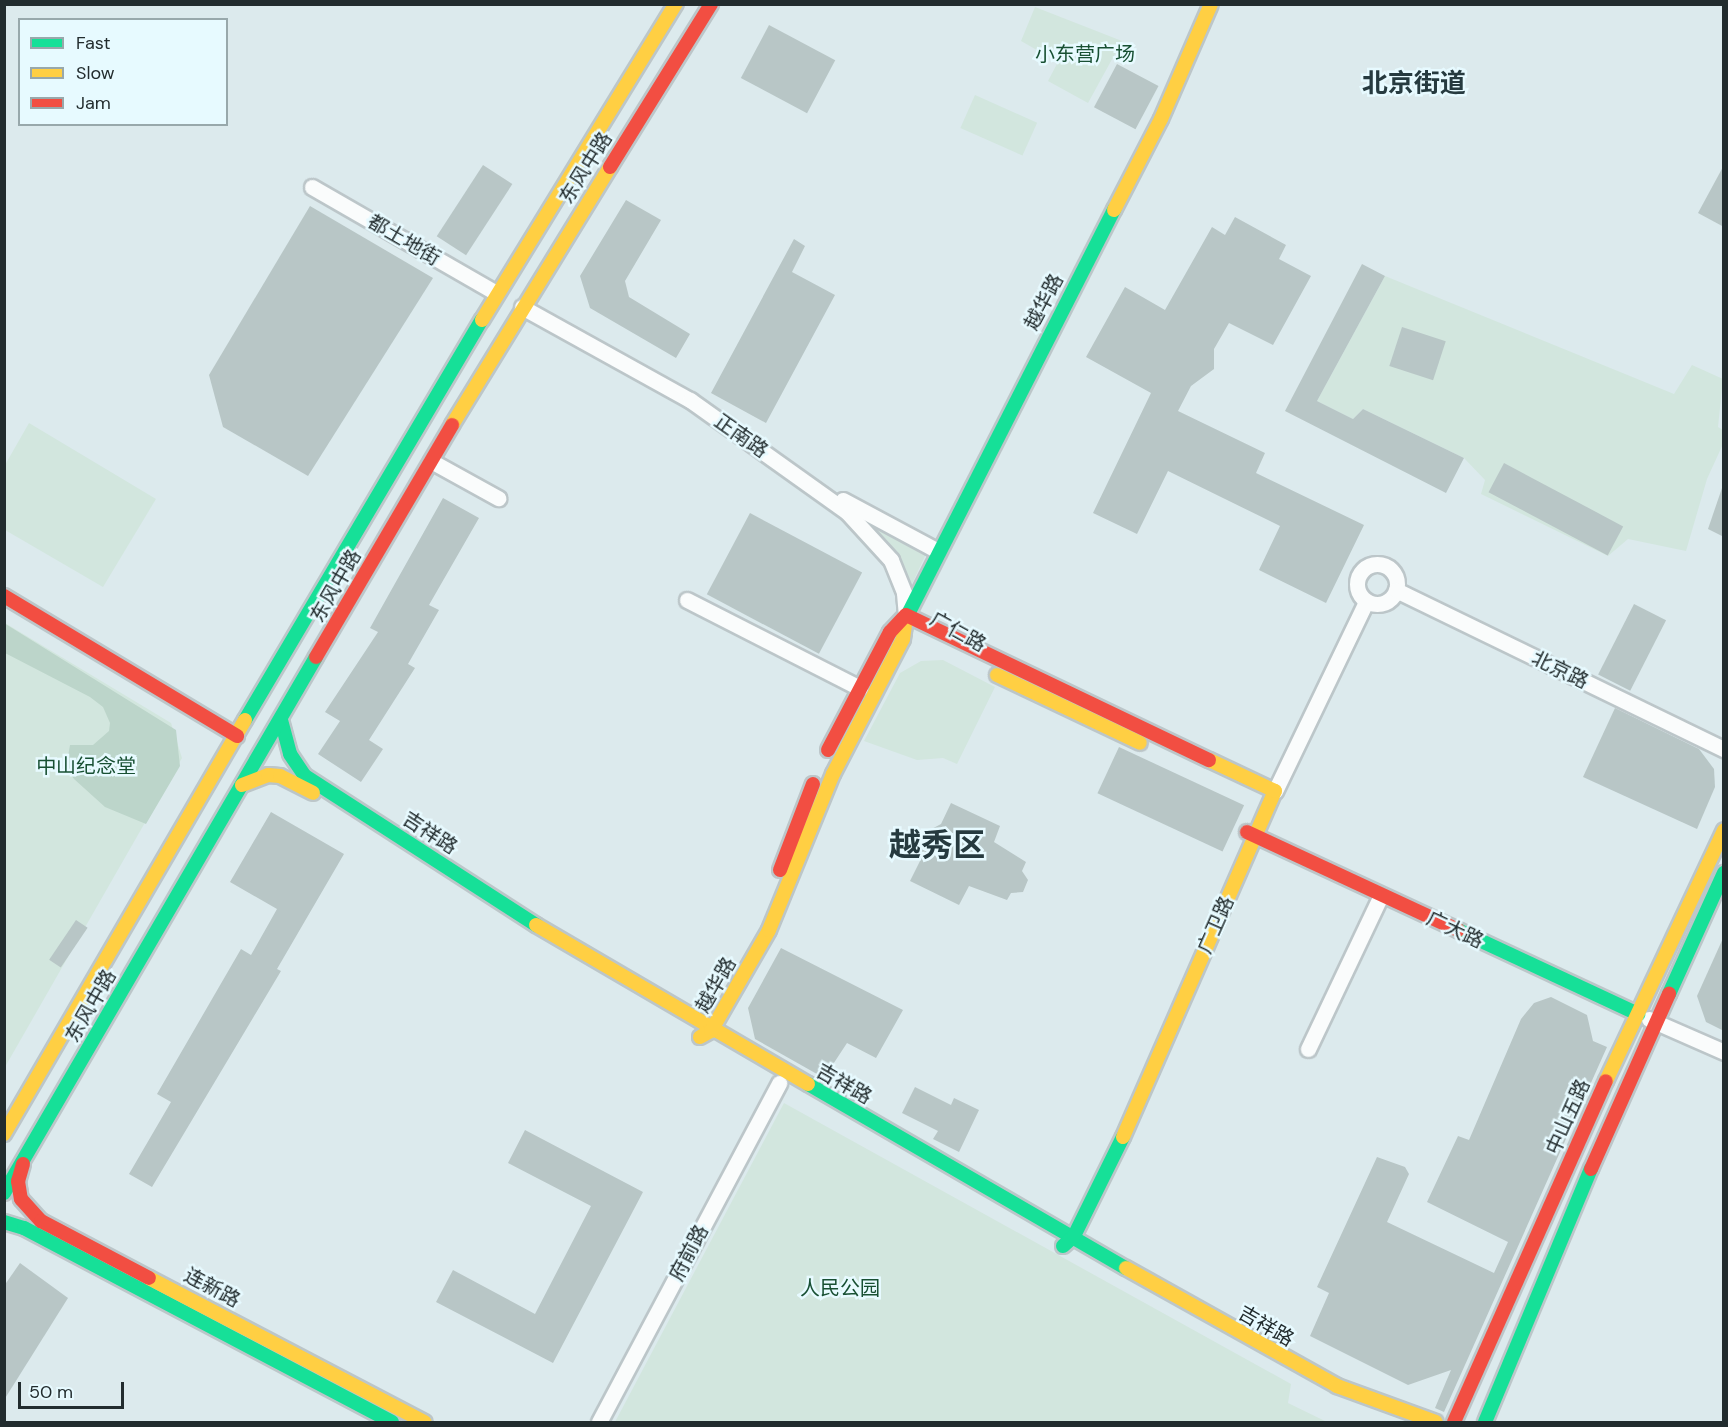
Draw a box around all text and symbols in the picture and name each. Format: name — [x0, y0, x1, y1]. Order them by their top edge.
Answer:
legend — [18, 18, 228, 126]
text: Fast — [76, 31, 111, 55]
park label: 小东营广场 — [1035, 42, 1135, 66]
text: Slow — [76, 61, 115, 85]
district label: 北京街道 — [1362, 68, 1466, 100]
text: Jam — [76, 91, 111, 115]
street label: 东风中路 — [555, 128, 617, 208]
street label: 都土地街 — [363, 210, 445, 270]
street label: 越华路 — [1019, 270, 1069, 334]
street label: 正南路 — [710, 409, 772, 463]
street label: 东风中路 — [306, 545, 366, 627]
street label: 广仁路 — [926, 607, 990, 657]
street label: 北京路 — [1528, 646, 1592, 694]
park label: 中山纪念堂 — [36, 754, 136, 778]
street label: 吉祥路 — [398, 807, 462, 859]
district label: 越秀区 — [889, 826, 985, 864]
street label: 广卫路 — [1193, 893, 1239, 957]
street label: 广大路 — [1423, 906, 1487, 954]
street label: 越华路 — [691, 953, 741, 1017]
street label: 东风中路 — [61, 965, 121, 1047]
street label: 吉祥路 — [812, 1059, 876, 1109]
street label: 中山五路 — [1541, 1076, 1595, 1158]
street label: 府前路 — [664, 1221, 714, 1285]
street label: 连新路 — [180, 1263, 244, 1313]
park label: 人民公园 — [800, 1276, 880, 1300]
street label: 吉祥路 — [1234, 1301, 1298, 1351]
scale bar — [21, 1370, 128, 1408]
text: 50 m — [29, 1380, 73, 1404]

